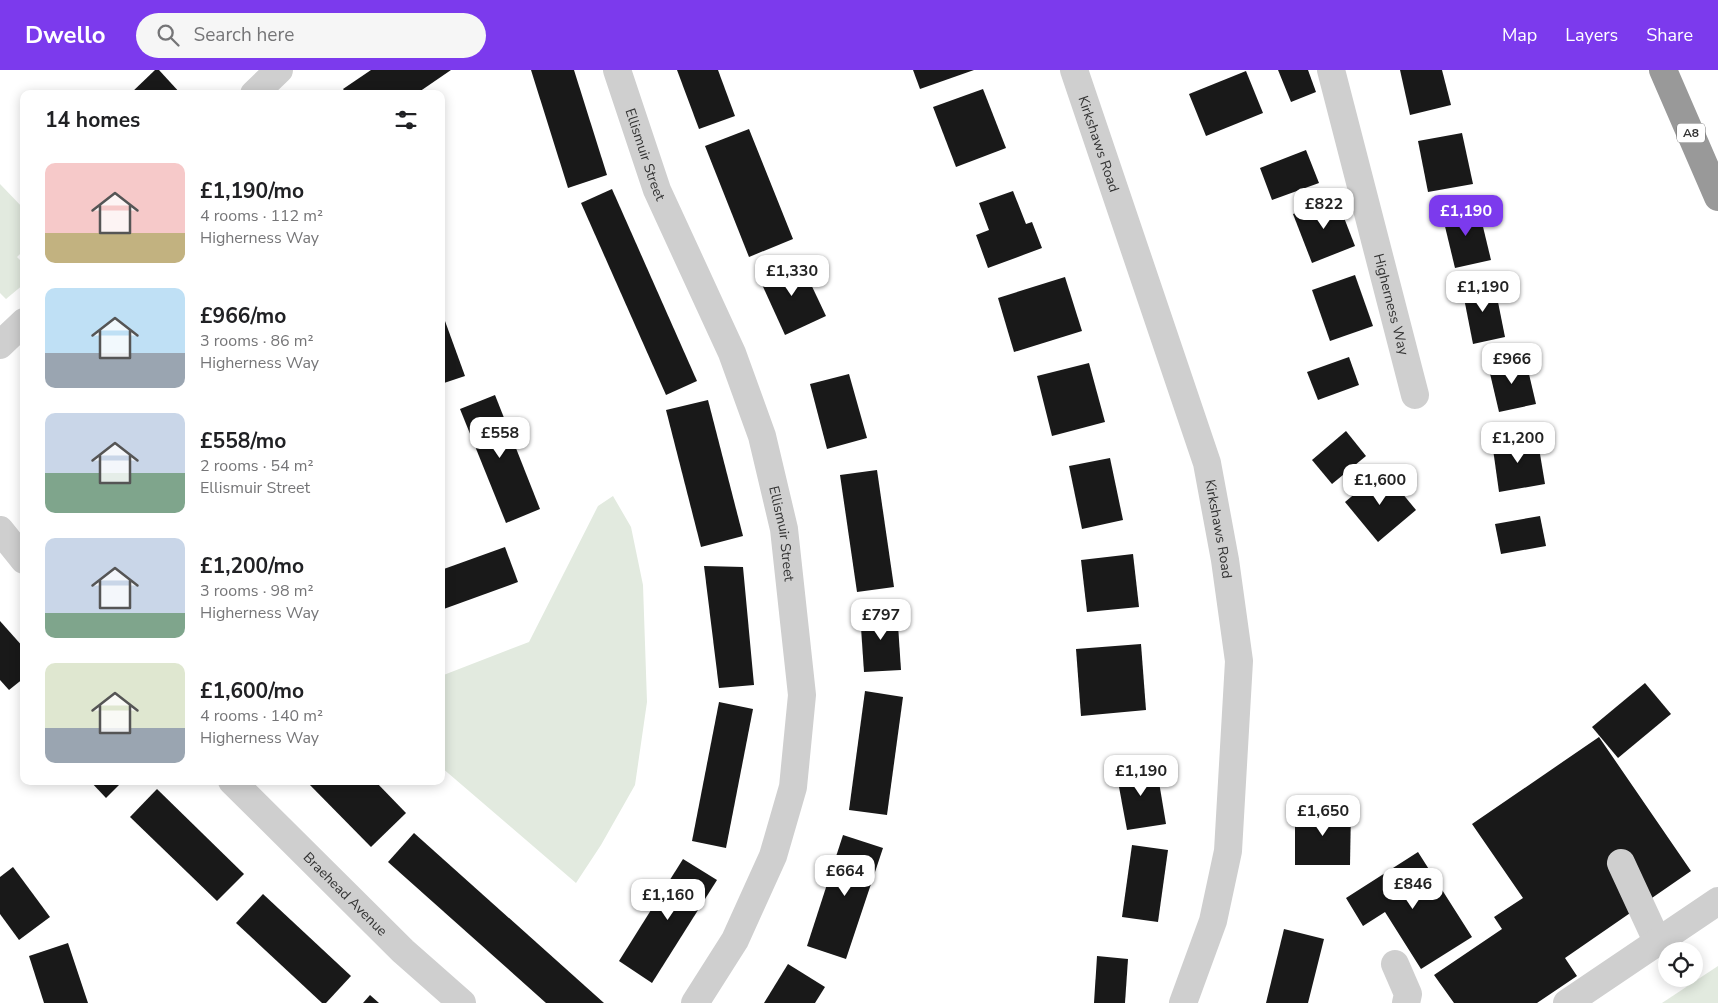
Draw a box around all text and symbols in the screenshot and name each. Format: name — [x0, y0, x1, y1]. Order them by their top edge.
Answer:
search box — [136, 13, 486, 58]
text: Dwello — [25, 19, 106, 51]
icon: search — [154, 21, 182, 49]
text: Search here — [194, 22, 294, 48]
text: Map — [1502, 23, 1537, 47]
text: Layers — [1565, 23, 1618, 47]
text: Share — [1646, 23, 1693, 47]
street label: Kirkshaws Road — [1073, 93, 1124, 195]
text: 14 homes — [45, 106, 140, 134]
icon: filters — [392, 106, 420, 134]
street label: Ellismuir Street — [620, 106, 670, 204]
road number: A8 — [1677, 124, 1705, 142]
text: £1,190/mo — [200, 177, 304, 205]
icon: home — [85, 183, 145, 243]
pin: £822 — [1294, 188, 1354, 230]
text: £822 — [1305, 193, 1343, 215]
pin: £1,190 — [1425, 194, 1507, 237]
text: £1,190 — [1440, 200, 1492, 222]
text: 4 rooms · 112 m² — [200, 205, 323, 227]
text: Higherness Way — [200, 227, 319, 249]
street label: Higherness Way — [1369, 252, 1414, 358]
pin: £1,330 — [751, 254, 833, 297]
text: £1,330 — [766, 260, 818, 282]
pin: £1,190 — [1442, 270, 1524, 313]
text: £1,190 — [1457, 276, 1509, 298]
text: £966/mo — [200, 302, 286, 330]
icon: home — [85, 308, 145, 368]
text: 3 rooms · 86 m² — [200, 330, 313, 352]
pin: £966 — [1482, 342, 1542, 385]
text: £966 — [1493, 348, 1531, 370]
text: Higherness Way — [200, 352, 319, 374]
pin: £558 — [470, 416, 530, 459]
text: £558 — [481, 422, 519, 444]
pin: £1,200 — [1477, 422, 1559, 464]
text: £558/mo — [200, 427, 286, 455]
text: £1,200 — [1492, 427, 1544, 449]
icon: home — [85, 433, 145, 493]
text: 2 rooms · 54 m² — [200, 455, 313, 477]
pin: £1,600 — [1339, 464, 1421, 506]
text: £1,600 — [1354, 469, 1406, 491]
text: Ellismuir Street — [200, 477, 310, 499]
street label: Kirkshaws Road — [1200, 478, 1236, 580]
street label: Ellismuir Street — [764, 484, 799, 582]
text: £1,200/mo — [200, 552, 304, 580]
icon: home — [85, 558, 145, 618]
text: 3 rooms · 98 m² — [200, 580, 313, 602]
pin: £797 — [851, 598, 911, 641]
text: Higherness Way — [200, 602, 319, 624]
text: £797 — [862, 604, 900, 626]
text: £1,600/mo — [200, 677, 304, 705]
icon: home — [85, 683, 145, 743]
text: 4 rooms · 140 m² — [200, 705, 323, 727]
text: Higherness Way — [200, 727, 319, 749]
pin: £1,190 — [1100, 754, 1182, 797]
text: £1,190 — [1115, 760, 1167, 782]
pin: £1,650 — [1282, 794, 1364, 837]
text: £1,650 — [1297, 800, 1349, 822]
street label: Braehead Avenue — [299, 848, 391, 940]
pin: £664 — [815, 854, 875, 897]
text: £664 — [826, 860, 864, 882]
pin: £846 — [1383, 868, 1443, 910]
text: £846 — [1394, 873, 1432, 895]
pin: £1,160 — [627, 878, 709, 921]
text: £1,160 — [642, 884, 694, 906]
map controls — [1658, 942, 1703, 987]
button: locate — [1658, 942, 1703, 987]

